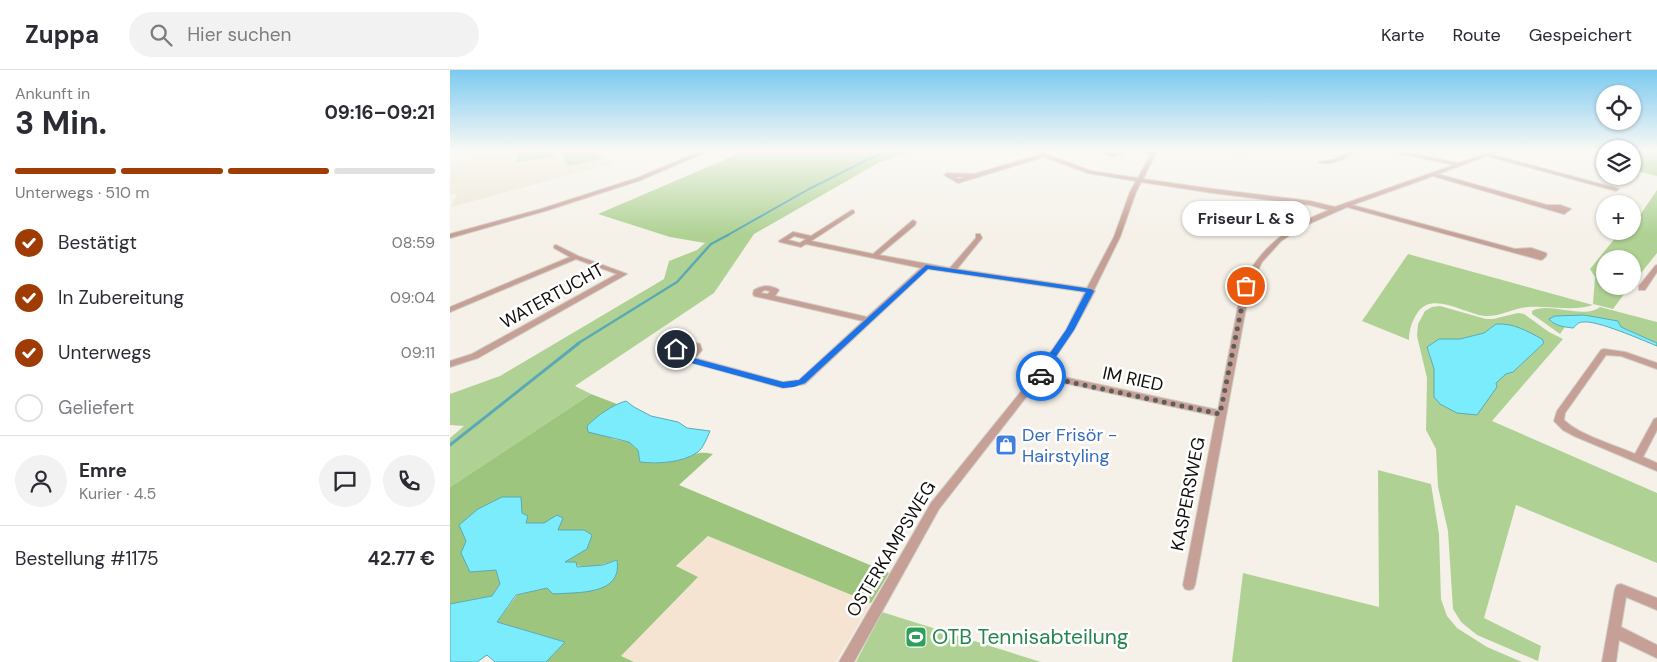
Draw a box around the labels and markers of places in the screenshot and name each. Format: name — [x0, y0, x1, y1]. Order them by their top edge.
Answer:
callout: Friseur L & S — [1182, 201, 1310, 236]
pin — [1225, 265, 1267, 307]
pin — [655, 328, 697, 370]
place label: Der Frisör - Hairstyling — [1022, 423, 1118, 468]
shop icon: Der Frisör - Hairstyling — [994, 433, 1018, 457]
place label: OTB Tennisabteilung — [932, 623, 1129, 651]
sports icon: OTB Tennisabteilung — [904, 625, 928, 649]

